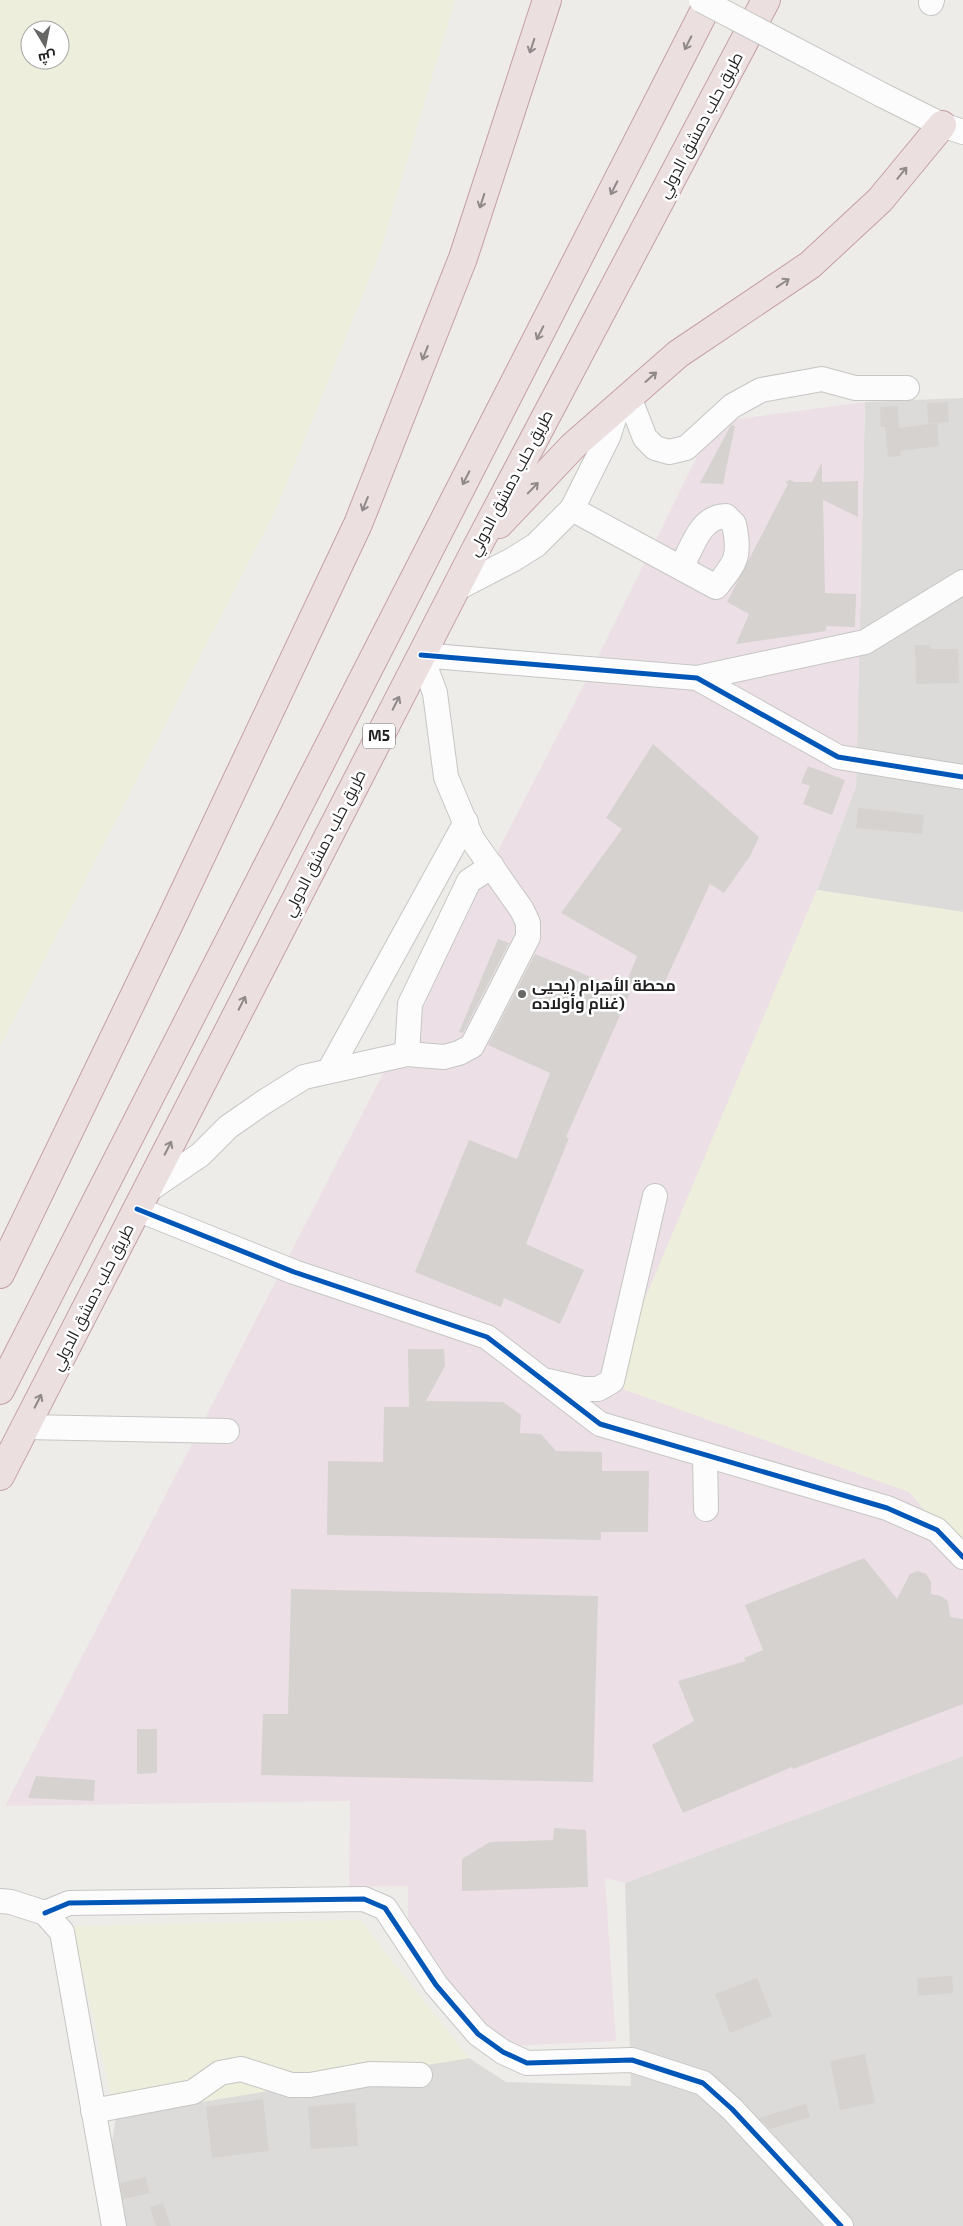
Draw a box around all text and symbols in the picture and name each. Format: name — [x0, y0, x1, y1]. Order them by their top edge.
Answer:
north arrow — [20, 20, 70, 70]
one-way arrow — [683, 36, 693, 51]
one-way arrow — [527, 38, 536, 54]
text: ش — [37, 47, 58, 68]
street label: طريق حلب دمشق الدولي — [653, 49, 751, 203]
one-way arrow — [897, 167, 908, 180]
one-way arrow — [609, 180, 618, 195]
one-way arrow — [476, 192, 486, 208]
one-way arrow — [776, 277, 790, 287]
one-way arrow — [535, 325, 544, 340]
one-way arrow — [420, 345, 429, 360]
one-way arrow — [645, 371, 658, 383]
street label: طريق حلب دمشق الدولي — [463, 407, 561, 561]
one-way arrow — [461, 470, 470, 485]
one-way arrow — [527, 482, 539, 495]
one-way arrow — [360, 496, 370, 511]
one-way arrow — [392, 696, 401, 711]
road number: M5 — [363, 724, 395, 748]
street label: طريق حلب دمشق الدولي — [278, 766, 373, 922]
place label: محطة الأهرام (يحيى غنام وأولاده) — [532, 975, 676, 1015]
marker: محطة الأهرام (يحيى غنام وأولاده) — [516, 988, 528, 1000]
one-way arrow — [238, 996, 247, 1011]
one-way arrow — [163, 1140, 173, 1155]
street label: طريق حلب دمشق الدولي — [46, 1220, 141, 1376]
one-way arrow — [33, 1394, 43, 1409]

